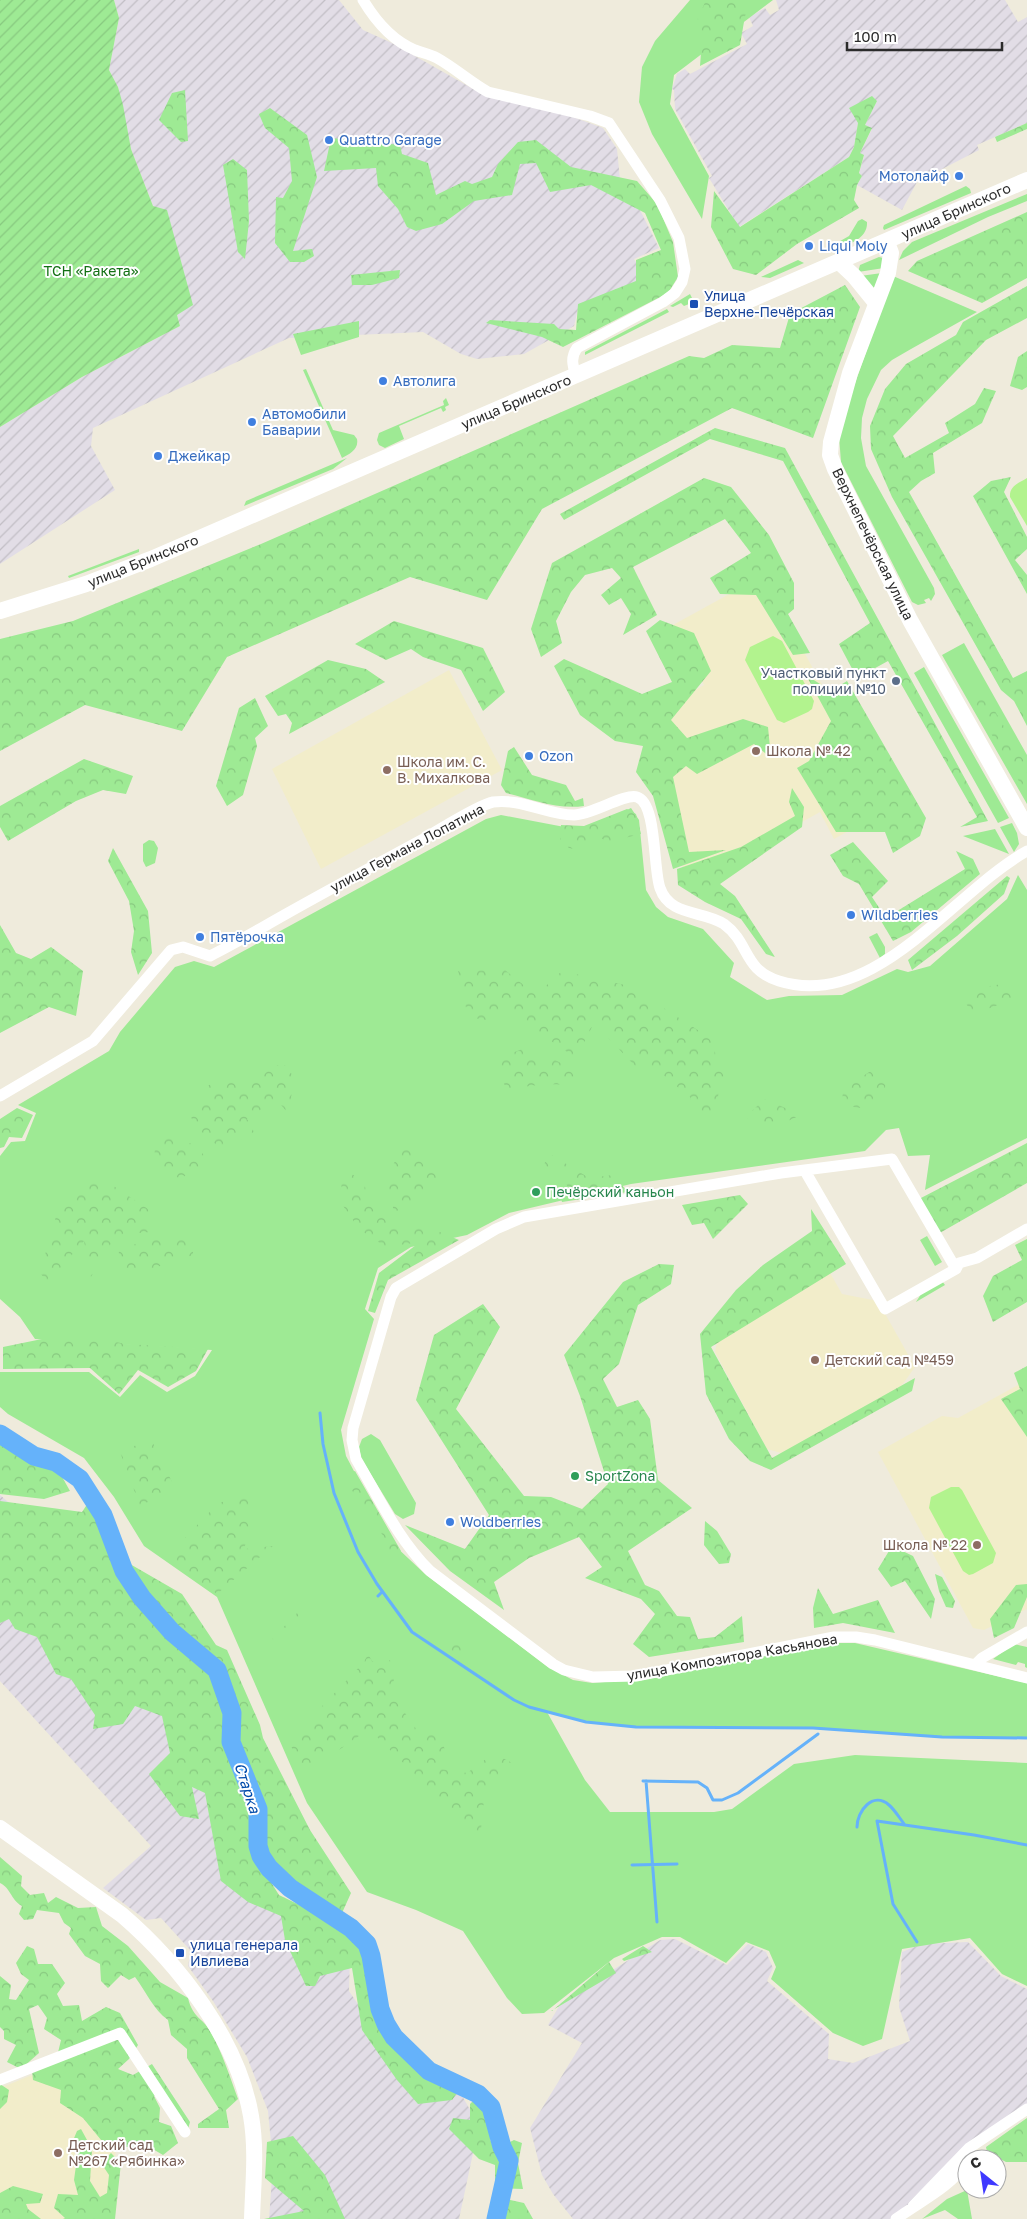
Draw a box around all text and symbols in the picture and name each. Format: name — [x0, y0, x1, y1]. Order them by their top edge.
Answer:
scale bar — [847, 20, 1002, 52]
text: 100 m — [854, 27, 897, 45]
place label: Quattro Garage — [339, 131, 442, 148]
marker: Quattro Garage — [323, 134, 335, 146]
place label: Мотолайф — [879, 167, 949, 184]
marker: Мотолайф — [953, 170, 965, 182]
street label: улица Бринского — [898, 179, 1013, 242]
place label: Liqui Moly — [819, 237, 888, 254]
marker: Liqui Moly — [803, 240, 815, 252]
park label: ТСН «Ракета» — [44, 262, 139, 279]
place label: Улица Верхне-Печёрская — [704, 287, 834, 320]
marker: Улица Верхне-Печёрская — [688, 298, 700, 310]
street label: улица Бринского — [458, 371, 573, 432]
place label: Автолига — [393, 372, 456, 389]
marker: Автолига — [377, 375, 389, 387]
place label: Автомобили Баварии — [262, 405, 346, 438]
marker: Автомобили Баварии — [246, 416, 258, 428]
place label: Джейкар — [168, 447, 230, 464]
marker: Джейкар — [152, 450, 164, 462]
street label: Верхнепечёрская улица — [829, 465, 918, 623]
street label: улица Бринского — [85, 531, 201, 591]
place label: Участковый пункт полиции №10 — [761, 664, 886, 697]
marker: Участковый пункт полиции №10 — [890, 675, 902, 687]
place label: Школа № 42 — [766, 742, 851, 759]
marker: Школа № 42 — [750, 745, 762, 757]
place label: Ozon — [539, 747, 573, 764]
marker: Ozon — [523, 750, 535, 762]
place label: Школа им. С. В. Михалкова — [397, 753, 490, 786]
marker: Школа им. С. В. Михалкова — [381, 764, 393, 776]
street label: улица Германа Лопатина — [327, 800, 487, 895]
place label: Wildberries — [861, 906, 938, 923]
marker: Wildberries — [845, 909, 857, 921]
place label: Пятёрочка — [210, 928, 284, 945]
marker: Пятёрочка — [194, 931, 206, 943]
place label: Печёрский каньон — [546, 1183, 674, 1200]
marker: Печёрский каньон — [530, 1186, 542, 1198]
place label: Детский сад №459 — [825, 1351, 954, 1368]
marker: Детский сад №459 — [809, 1354, 821, 1366]
place label: SportZona — [585, 1467, 655, 1484]
marker: SportZona — [569, 1470, 581, 1482]
place label: Woldberries — [460, 1513, 541, 1530]
marker: Woldberries — [444, 1516, 456, 1528]
place label: Школа № 22 — [883, 1536, 967, 1553]
marker: Школа № 22 — [971, 1539, 983, 1551]
street label: улица Композитора Касьянова — [625, 1630, 839, 1683]
water label: Старка — [231, 1760, 265, 1816]
place label: улица генерала Ивлиева — [190, 1936, 298, 1969]
marker: улица генерала Ивлиева — [174, 1947, 186, 1959]
place label: Детский сад №267 «Рябинка» — [68, 2136, 185, 2169]
marker: Детский сад №267 «Рябинка» — [52, 2147, 64, 2159]
north arrow — [957, 2149, 1007, 2199]
text: С — [967, 2152, 984, 2172]

